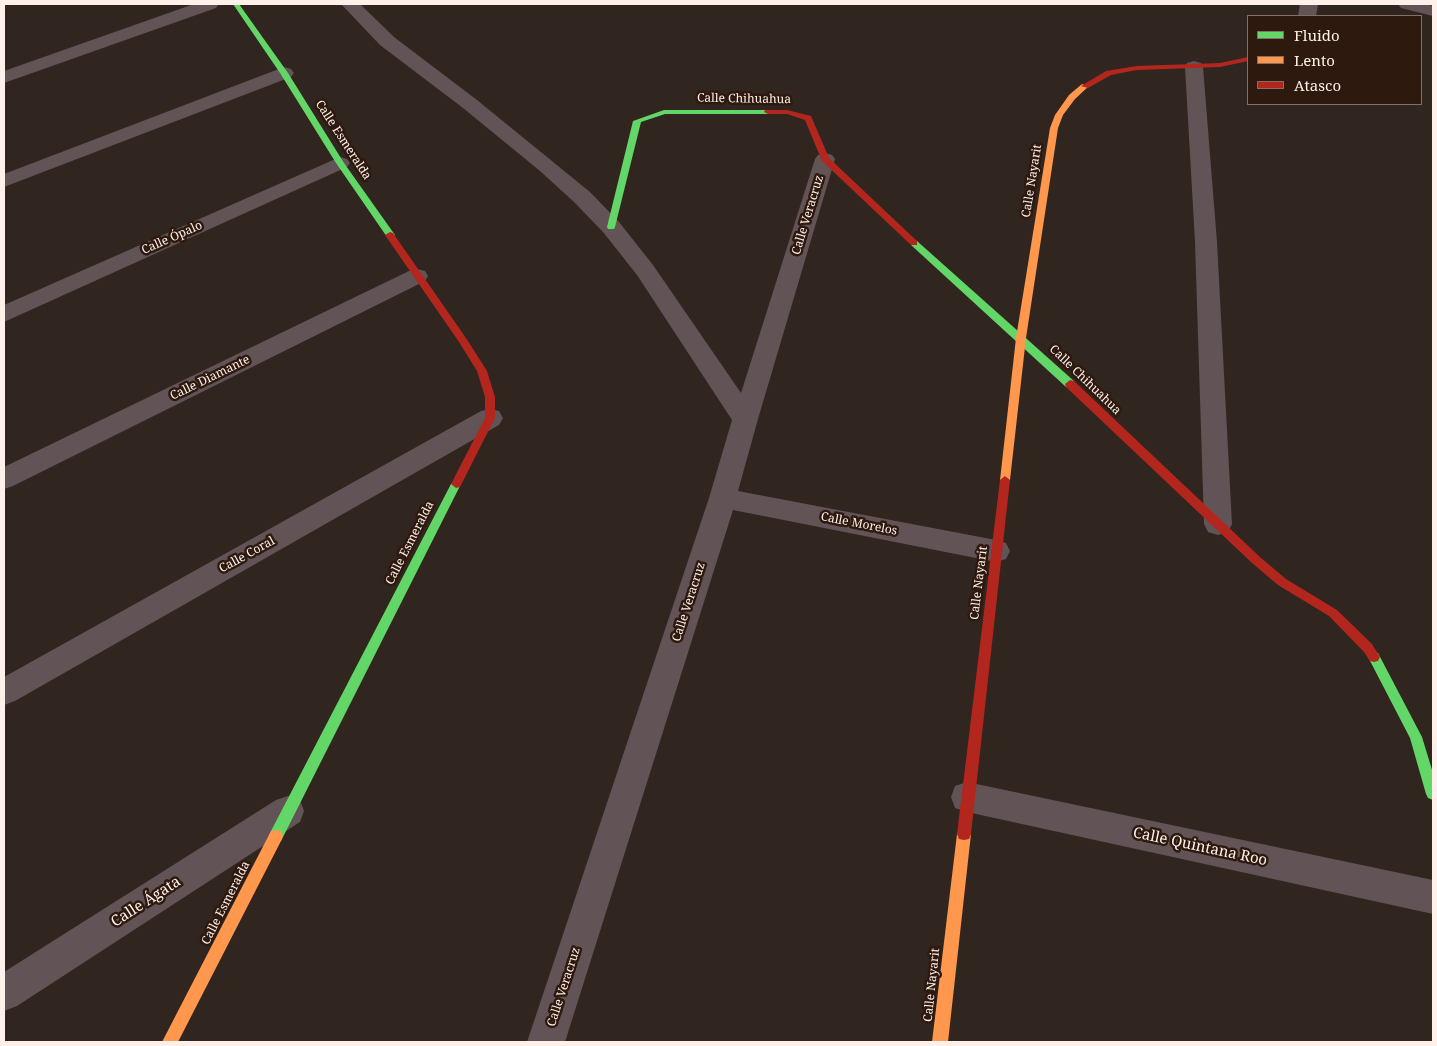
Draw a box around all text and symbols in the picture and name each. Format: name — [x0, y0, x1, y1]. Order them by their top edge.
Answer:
legend — [1247, 15, 1422, 105]
text: Fluido — [1294, 25, 1340, 45]
text: Lento — [1294, 50, 1335, 70]
text: Atasco — [1294, 75, 1341, 95]
street label: Calle Chihuahua — [697, 91, 791, 107]
street label: Calle Esmeralda — [312, 98, 374, 182]
street label: Calle Nayarit — [1019, 143, 1045, 219]
street label: Calle Veracruz — [789, 174, 827, 256]
street label: Calle Ópalo — [139, 218, 205, 258]
street label: Calle Chihuahua — [1046, 342, 1124, 418]
street label: Calle Diamante — [168, 352, 252, 404]
street label: Calle Esmeralda — [383, 499, 437, 587]
street label: Calle Morelos — [820, 510, 898, 538]
street label: Calle Coral — [217, 534, 277, 576]
street label: Calle Nayarit — [967, 545, 991, 621]
street label: Calle Veracruz — [669, 561, 709, 643]
street label: Calle Quintana Roo — [1131, 824, 1269, 870]
street label: Calle Esmeralda — [199, 859, 253, 947]
street label: Calle Ágata — [108, 873, 184, 931]
street label: Calle Veracruz — [544, 946, 584, 1028]
street label: Calle Nayarit — [921, 947, 943, 1023]

